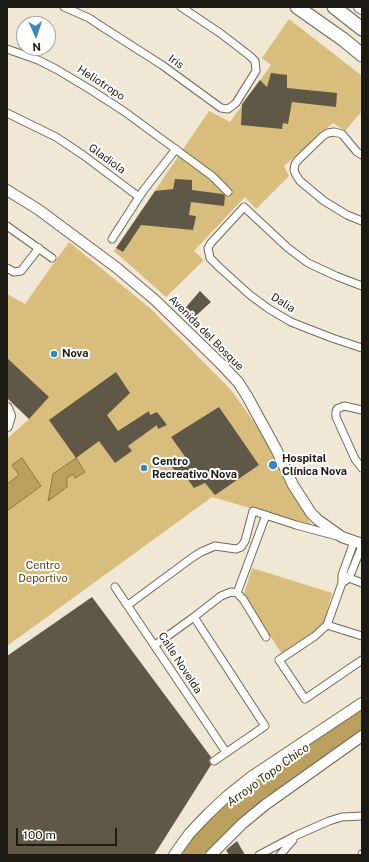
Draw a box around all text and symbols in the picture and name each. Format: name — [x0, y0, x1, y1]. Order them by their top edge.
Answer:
north arrow — [16, 16, 56, 56]
text: N — [32, 41, 41, 53]
street label: Iris — [166, 52, 186, 72]
street label: Heliotropo — [75, 63, 127, 103]
street label: Gladiola — [86, 141, 128, 177]
street label: Dalia — [269, 291, 297, 315]
street label: Avenida del Bosque — [166, 293, 246, 373]
place label: Nova — [62, 347, 88, 361]
marker: Nova — [49, 349, 59, 359]
place label: Hospital Clínica Nova — [282, 452, 347, 478]
place label: Centro Recreativo Nova — [152, 455, 237, 481]
marker: Hospital Clínica Nova — [267, 459, 279, 471]
marker: Centro Recreativo Nova — [139, 463, 149, 473]
park label: Centro Deportivo — [18, 559, 68, 585]
street label: Calle Novelda — [155, 630, 205, 696]
water label: Arroyo Topo Chico — [224, 740, 312, 810]
scale bar — [18, 820, 119, 846]
text: 100 m — [23, 828, 56, 842]

